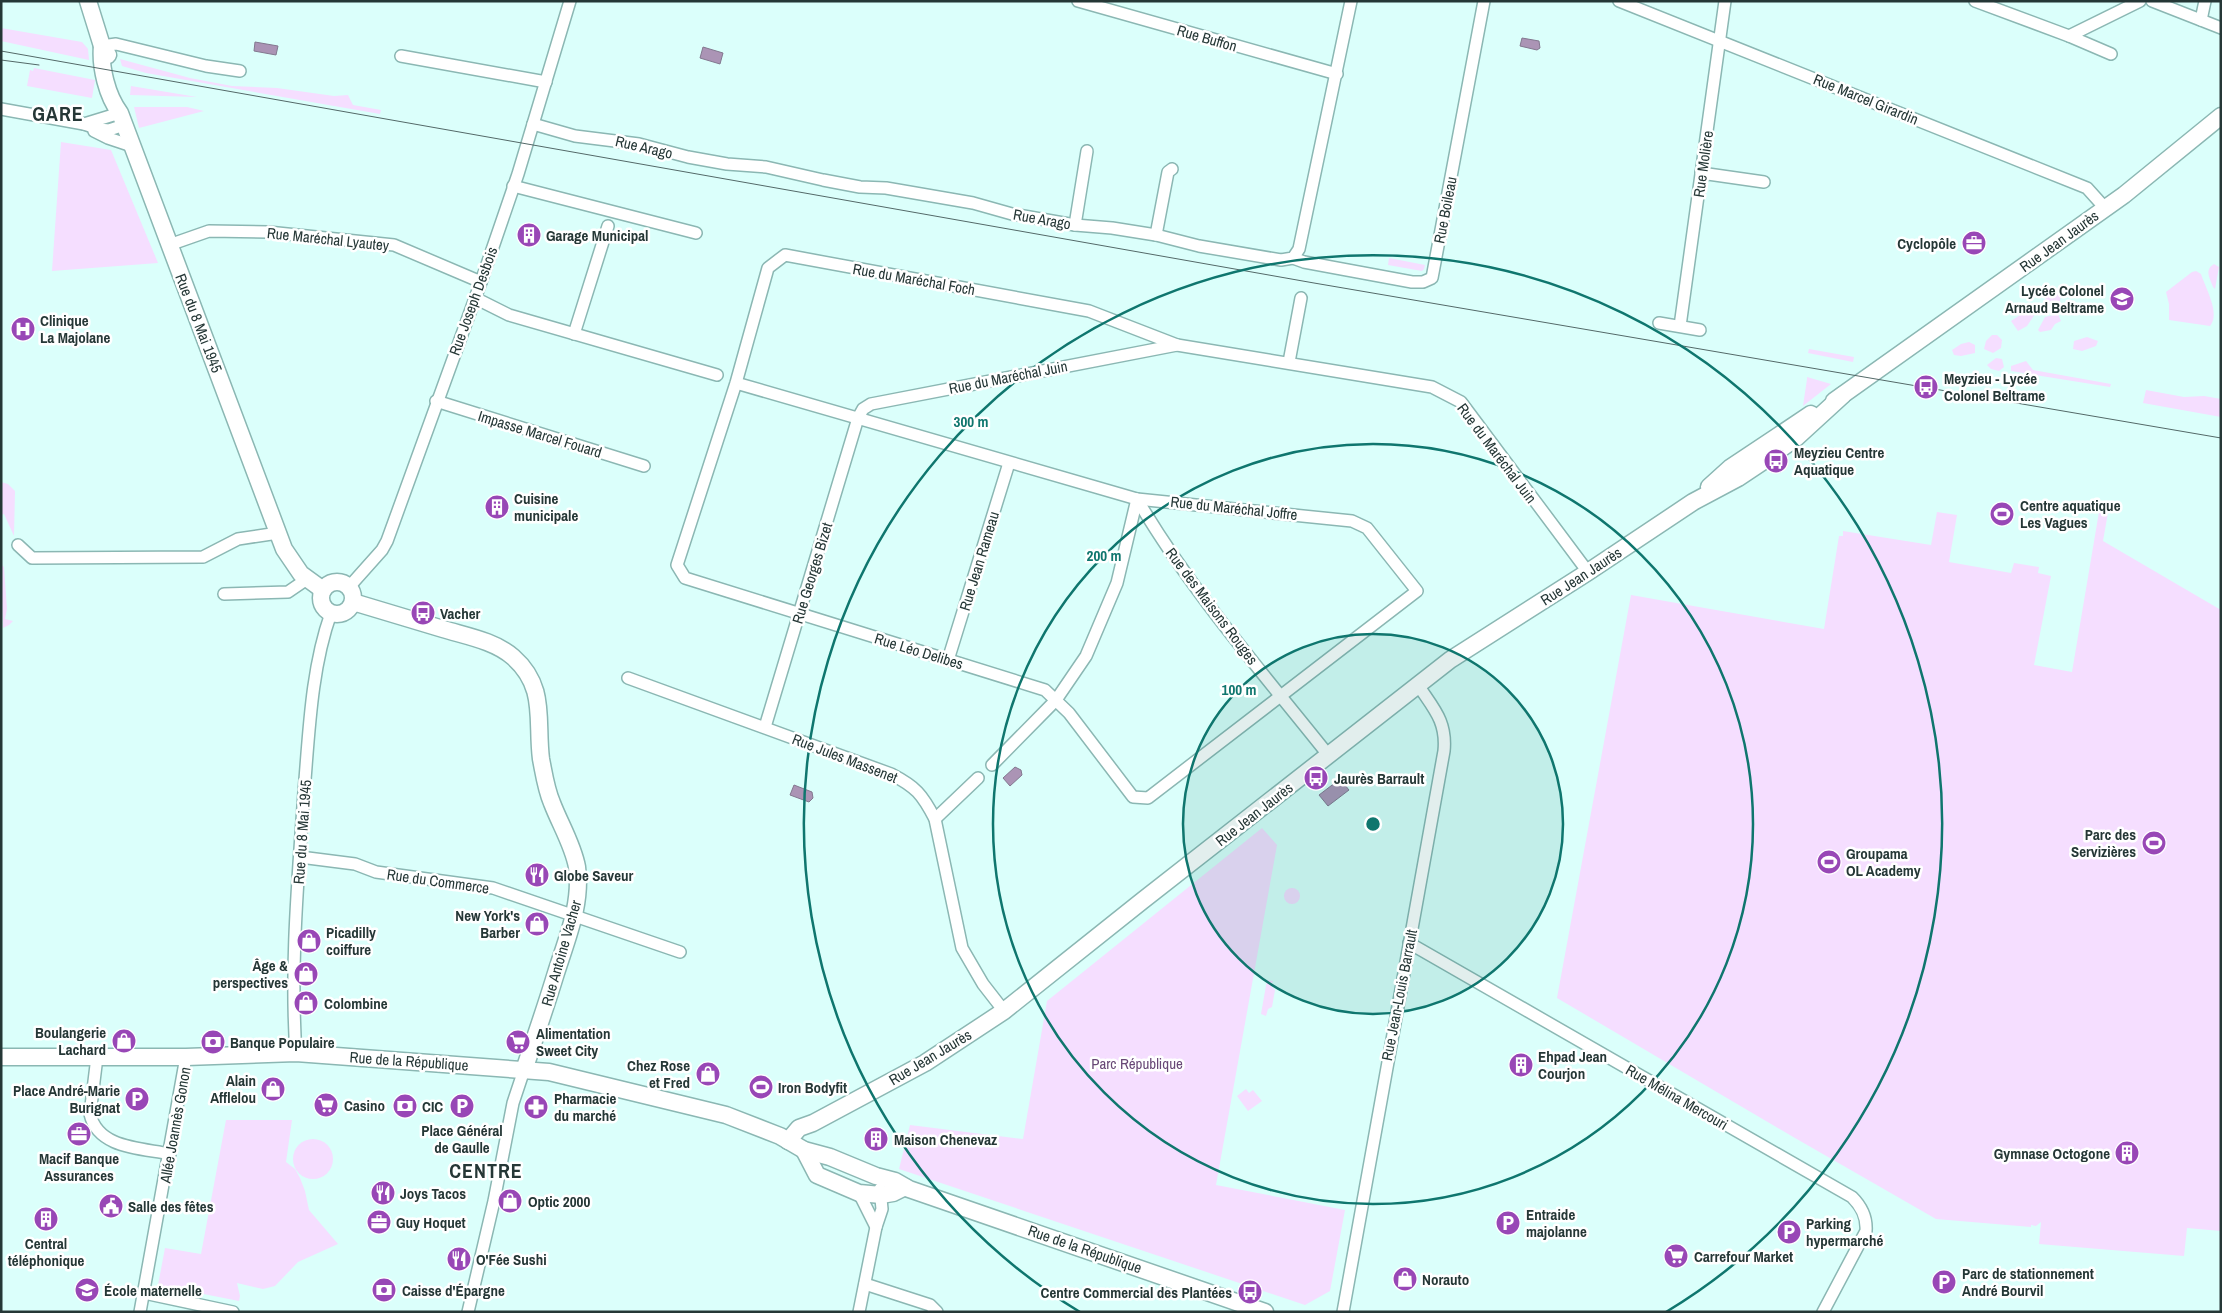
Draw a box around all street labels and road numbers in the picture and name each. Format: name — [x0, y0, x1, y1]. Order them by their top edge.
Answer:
street label: Rue Buffon — [1175, 19, 1239, 57]
street label: Rue Marcel Girardin — [1810, 68, 1922, 130]
street label: Rue Molière — [1688, 129, 1718, 199]
street label: Rue Arago — [613, 130, 675, 164]
street label: Rue Boileau — [1428, 175, 1462, 245]
street label: Rue Arago — [1012, 204, 1073, 234]
street label: Rue Jean Jaurès — [2015, 205, 2103, 277]
street label: Rue Maréchal Lyautey — [266, 222, 391, 256]
street label: Rue Joseph Desbois — [444, 244, 502, 358]
street label: Rue du Maréchal Foch — [851, 258, 977, 300]
street label: Rue du 8 Mai 1945 — [170, 270, 228, 376]
street label: Rue du Maréchal Juin — [947, 355, 1069, 399]
street label: Rue du Maréchal Juin — [1452, 399, 1542, 507]
street label: Impasse Marcel Fouard — [475, 405, 605, 463]
street label: Rue du Maréchal Joffre — [1169, 491, 1299, 525]
street label: Rue Jean Rameau — [954, 509, 1004, 613]
street label: Rue Georges Bizet — [787, 519, 838, 626]
street label: Rue Jean Jaurès — [1536, 542, 1626, 610]
street label: Rue des Maisons Rouges — [1161, 543, 1263, 669]
street label: Rue Léo Delibes — [872, 628, 966, 674]
street label: Rue Jules Massenet — [789, 728, 901, 788]
street label: Rue Jean Jaurès — [1211, 777, 1297, 851]
street label: Rue du 8 Mai 1945 — [288, 779, 316, 885]
street label: Rue du Commerce — [385, 863, 491, 899]
street label: Rue Antoine Vacher — [536, 898, 586, 1008]
street label: Rue Jean-Louis Barrault — [1376, 927, 1422, 1062]
street label: Rue Jean Jaurès — [885, 1024, 975, 1090]
street label: Rue de la République — [349, 1046, 469, 1076]
street label: Rue Mélina Mercouri — [1622, 1059, 1732, 1135]
street label: Allée Joannès Gonon — [154, 1065, 196, 1186]
street label: Rue de la République — [1025, 1220, 1145, 1278]

